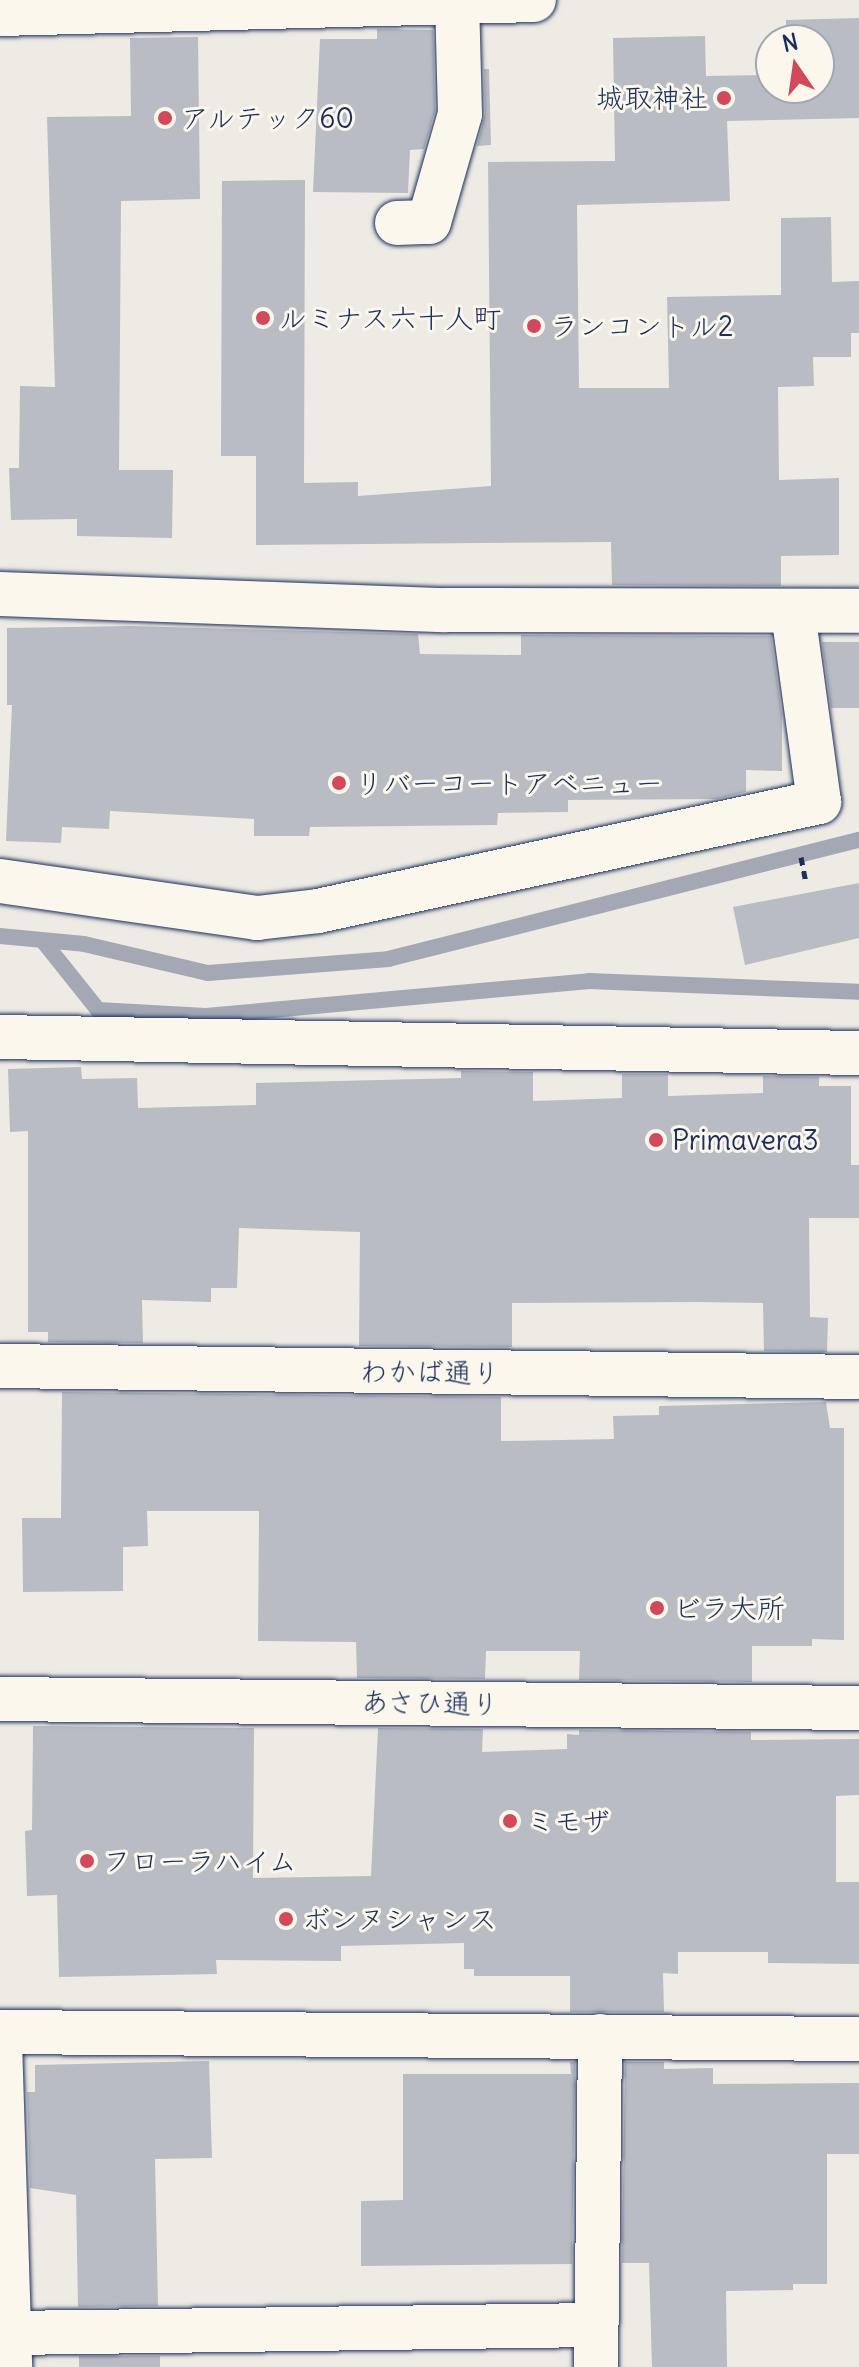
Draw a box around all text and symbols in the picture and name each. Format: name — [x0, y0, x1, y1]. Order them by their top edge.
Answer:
north arrow — [755, 24, 835, 104]
text: N — [779, 27, 801, 58]
place label: 城取神社 — [596, 81, 708, 115]
marker: 城取神社 — [715, 89, 733, 107]
place label: アルテック60 — [181, 101, 356, 135]
marker: アルテック60 — [156, 109, 174, 127]
place label: ルミナス六十人町 — [279, 301, 503, 335]
marker: ルミナス六十人町 — [254, 309, 272, 327]
place label: ランコントル2 — [550, 309, 733, 343]
marker: ランコントル2 — [525, 317, 543, 335]
place label: リバーコートアベニュー — [355, 766, 663, 800]
marker: リバーコートアベニュー — [330, 774, 348, 792]
place label: Primavera3 — [672, 1123, 819, 1157]
marker: Primavera3 — [647, 1131, 665, 1149]
street label: わかば通り — [360, 1354, 500, 1390]
place label: ビラ大所 — [673, 1591, 785, 1625]
marker: ビラ大所 — [648, 1599, 666, 1617]
street label: あさひ通り — [360, 1685, 500, 1721]
place label: ミモザ — [526, 1804, 610, 1838]
marker: ミモザ — [501, 1812, 519, 1830]
place label: フローラハイム — [103, 1844, 299, 1878]
marker: フローラハイム — [78, 1852, 96, 1870]
place label: ボンヌシャンス — [302, 1902, 498, 1936]
marker: ボンヌシャンス — [277, 1910, 295, 1928]

